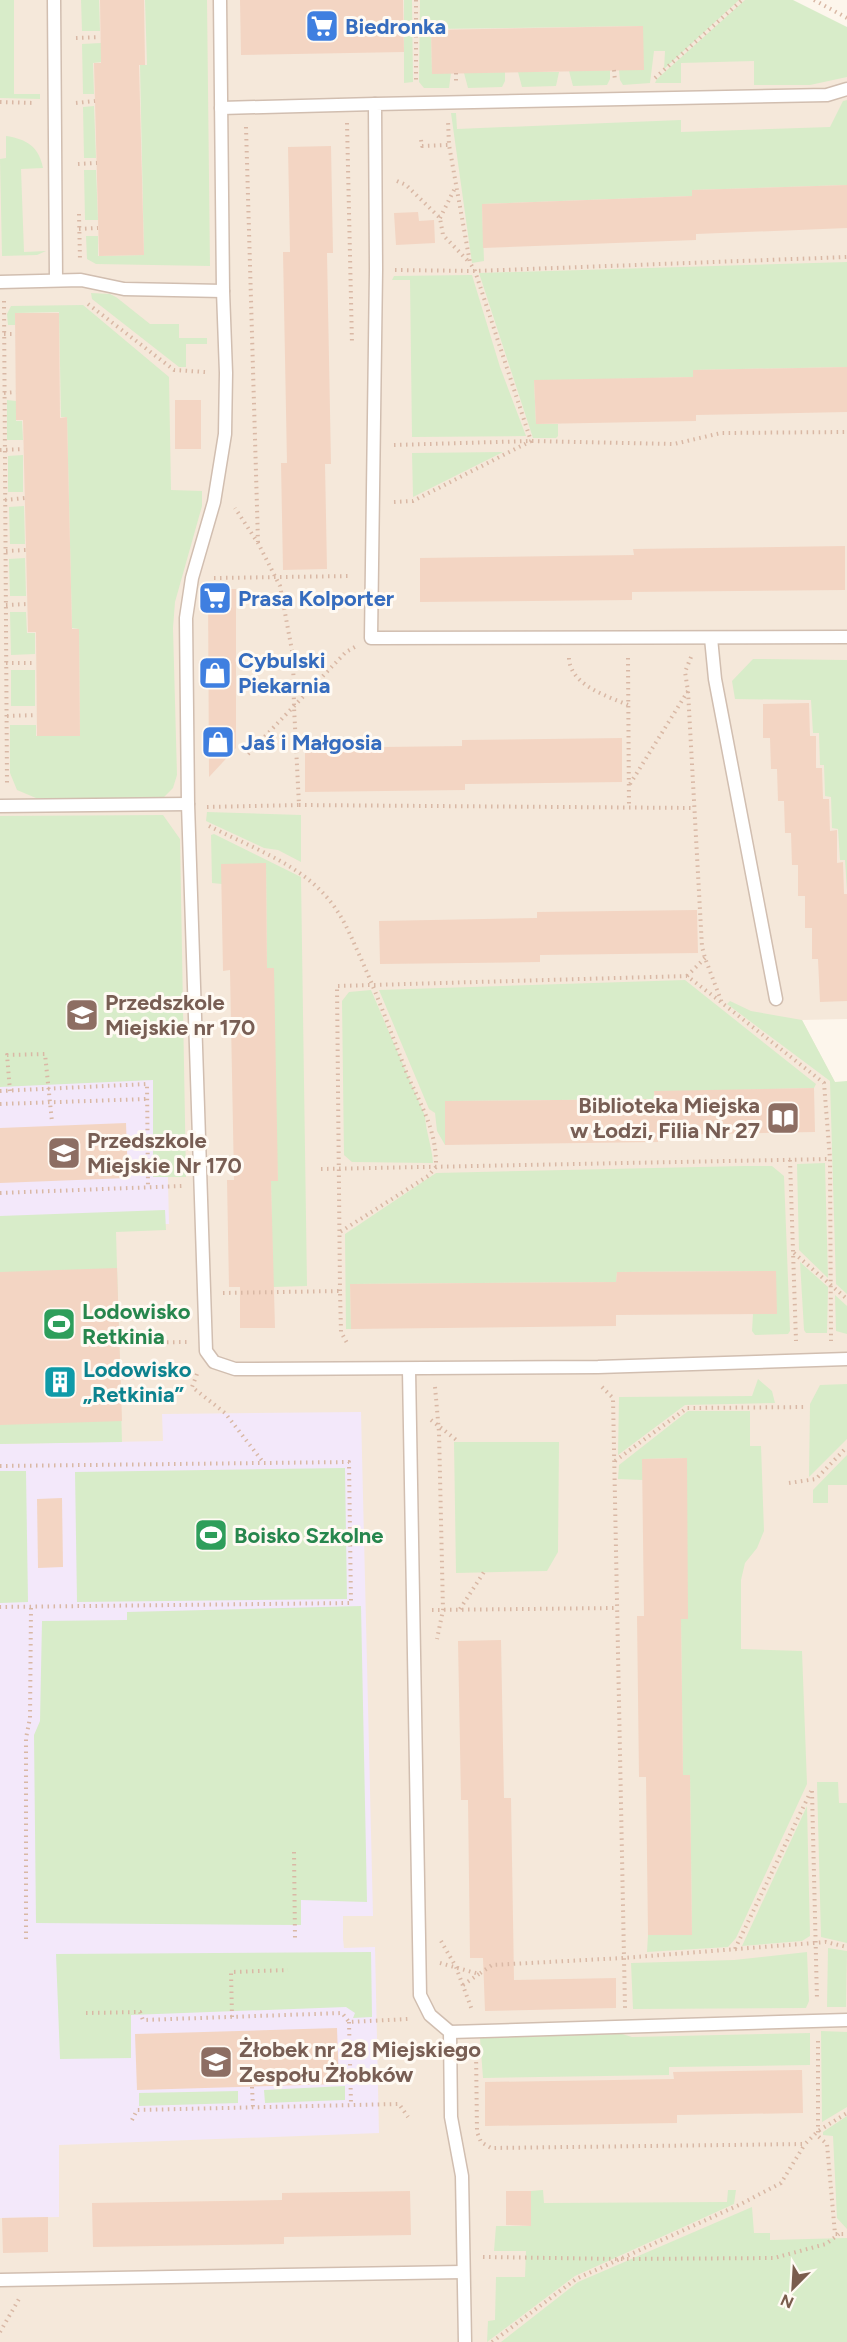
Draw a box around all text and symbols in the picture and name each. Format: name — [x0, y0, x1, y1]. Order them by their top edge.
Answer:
supermarket icon: Biedronka — [304, 8, 340, 44]
place label: Biedronka — [345, 13, 446, 40]
supermarket icon: Prasa Kolporter — [197, 580, 233, 616]
place label: Prasa Kolporter — [238, 585, 395, 612]
place label: Cybulski Piekarnia — [238, 647, 331, 699]
shop icon: Cybulski Piekarnia — [197, 655, 233, 691]
shop icon: Jaś i Małgosia — [200, 724, 236, 760]
place label: Jaś i Małgosia — [241, 729, 382, 756]
place label: Przedszkole Miejskie nr 170 — [105, 989, 255, 1041]
school or university icon: Przedszkole Miejskie nr 170 — [64, 997, 100, 1033]
place label: Biblioteka Miejska w Łodzi, Filia Nr 27 — [570, 1092, 760, 1144]
library icon: Biblioteka Miejska w Łodzi, Filia Nr 27 — [765, 1100, 801, 1136]
place label: Przedszkole Miejskie Nr 170 — [87, 1127, 242, 1179]
school or university icon: Przedszkole Miejskie Nr 170 — [46, 1135, 82, 1171]
place label: Lodowisko Retkinia — [82, 1298, 191, 1350]
sports icon: Lodowisko Retkinia — [41, 1306, 77, 1342]
place label: Lodowisko „Retkinia” — [83, 1356, 192, 1408]
building icon: Lodowisko „Retkinia” — [42, 1364, 78, 1400]
sports icon: Boisko Szkolne — [193, 1517, 229, 1553]
place label: Boisko Szkolne — [234, 1522, 384, 1549]
place label: Żłobek nr 28 Miejskiego Zespołu Żłobków — [239, 2036, 481, 2088]
school or university icon: Żłobek nr 28 Miejskiego Zespołu Żłobków — [198, 2044, 234, 2080]
north arrow — [763, 2258, 823, 2318]
text: N — [778, 2290, 797, 2312]

